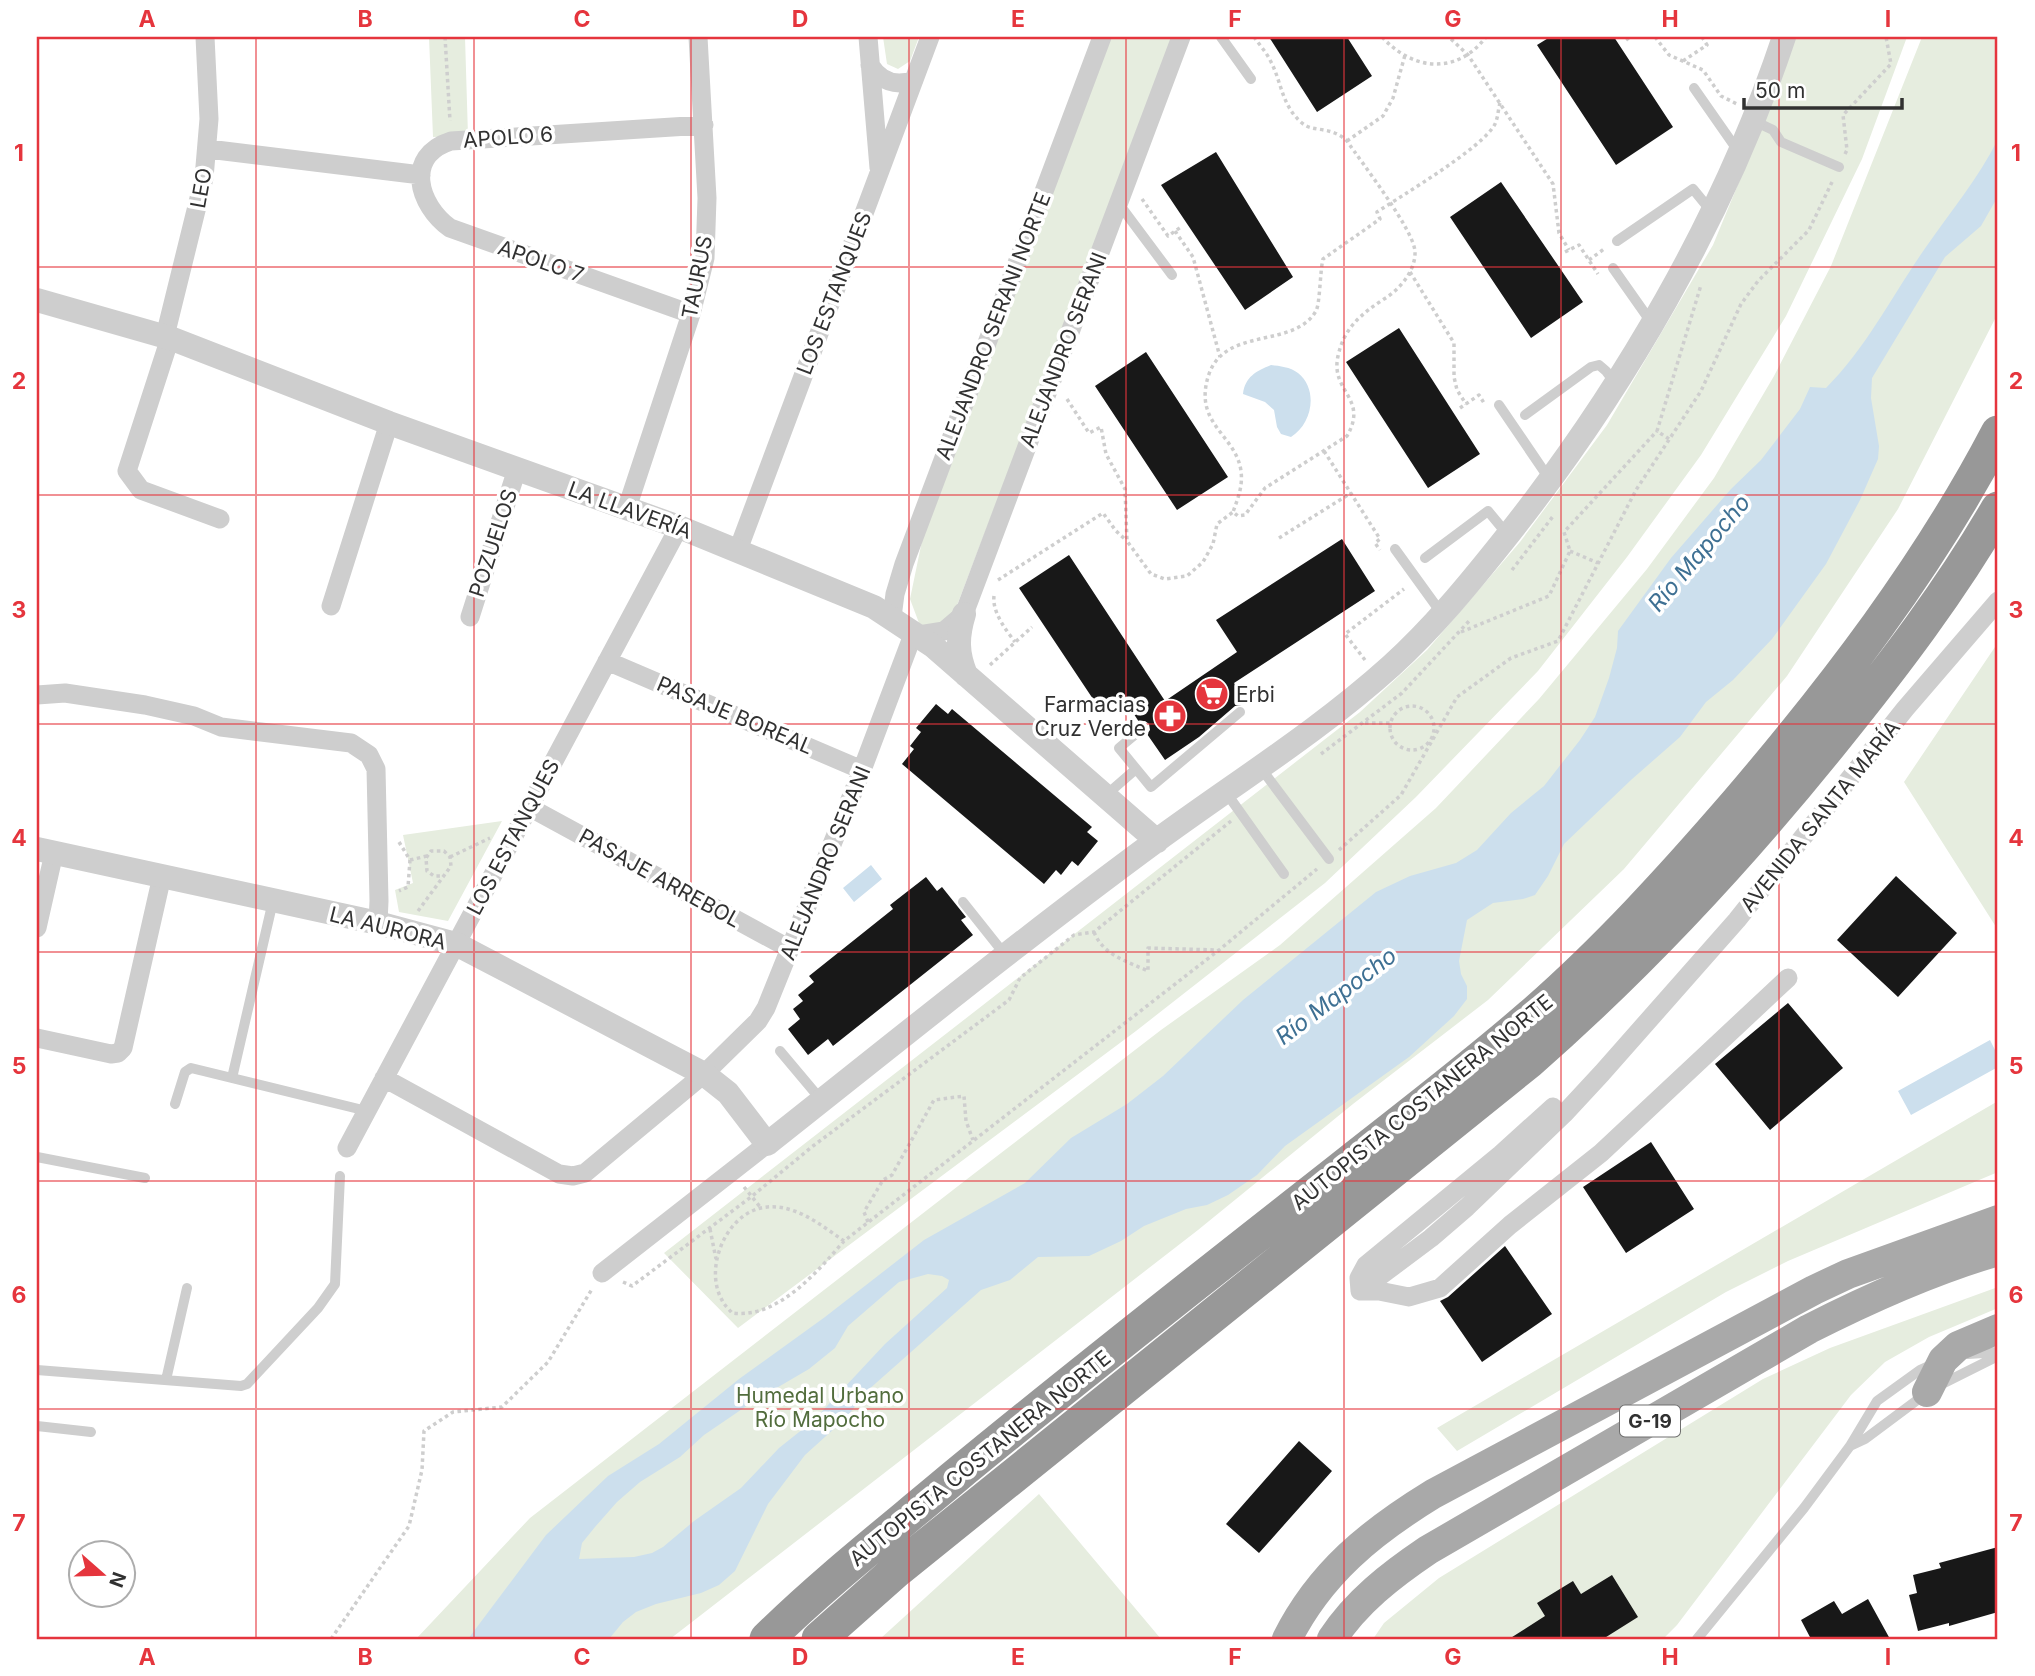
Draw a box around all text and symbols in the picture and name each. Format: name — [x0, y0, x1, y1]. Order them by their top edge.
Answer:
text: A — [138, 5, 156, 33]
text: B — [357, 5, 373, 33]
text: C — [573, 5, 591, 33]
text: D — [792, 5, 808, 33]
text: E — [1011, 5, 1025, 33]
text: F — [1228, 5, 1242, 33]
text: G — [1444, 5, 1462, 33]
text: H — [1661, 5, 1679, 33]
text: I — [1885, 5, 1891, 33]
scale bar — [1744, 66, 1902, 110]
text: 50 m — [1755, 78, 1805, 103]
street label: APOLO 6 — [462, 121, 554, 153]
text: 1 — [14, 139, 24, 167]
text: 1 — [2011, 139, 2021, 167]
street label: LEO — [185, 166, 217, 210]
street label: ALEJANDRO SERANI NORTE — [930, 189, 1056, 463]
street label: LOS ESTANQUES — [791, 208, 877, 378]
street label: TAURUS — [677, 233, 717, 321]
street label: APOLO 7 — [495, 235, 587, 287]
street label: ALEJANDRO SERANI — [1014, 249, 1112, 451]
text: 2 — [12, 367, 26, 395]
text: 2 — [2009, 367, 2023, 395]
street label: LA LLAVERÍA — [565, 475, 696, 544]
street label: POZUELOS — [464, 486, 522, 600]
water label: Río Mapocho — [1642, 489, 1756, 617]
text: 3 — [12, 596, 26, 624]
text: 3 — [2009, 596, 2023, 624]
street label: PASAJE BOREAL — [653, 671, 817, 759]
supermarket icon: Erbi — [1193, 675, 1231, 713]
place label: Erbi — [1236, 682, 1275, 707]
place label: Farmacias Cruz Verde — [1035, 692, 1146, 741]
pharmacy icon: Farmacias Cruz Verde — [1151, 697, 1189, 735]
street label: AVENIDA SANTA MARÍA — [1734, 714, 1905, 917]
street label: LOS ESTANQUES — [461, 755, 565, 919]
street label: ALEJANDRO SERANI — [775, 762, 875, 964]
street label: PASAJE ARREBOL — [575, 823, 745, 933]
text: 4 — [11, 824, 27, 852]
text: 4 — [2008, 824, 2024, 852]
street label: LA AURORA — [327, 901, 449, 955]
water label: Río Mapocho — [1270, 941, 1402, 1051]
street label: AUTOPISTA COSTANERA NORTE — [1287, 989, 1557, 1215]
text: 5 — [12, 1052, 26, 1080]
text: 5 — [2009, 1052, 2023, 1080]
text: 6 — [12, 1281, 26, 1309]
text: 6 — [2009, 1281, 2023, 1309]
street label: AUTOPISTA COSTANERA NORTE — [845, 1345, 1115, 1571]
park label: Humedal Urbano Río Mapocho — [736, 1383, 904, 1432]
road number: G-19 — [1620, 1406, 1680, 1436]
text: 7 — [12, 1509, 26, 1537]
text: 7 — [2009, 1509, 2023, 1537]
north arrow — [66, 1540, 136, 1610]
text: N — [104, 1569, 131, 1590]
text: A — [138, 1643, 156, 1671]
text: B — [357, 1643, 373, 1671]
text: C — [573, 1643, 591, 1671]
text: D — [792, 1643, 808, 1671]
text: E — [1011, 1643, 1025, 1671]
text: F — [1228, 1643, 1242, 1671]
text: G — [1444, 1643, 1462, 1671]
text: H — [1661, 1643, 1679, 1671]
text: I — [1885, 1643, 1891, 1671]

